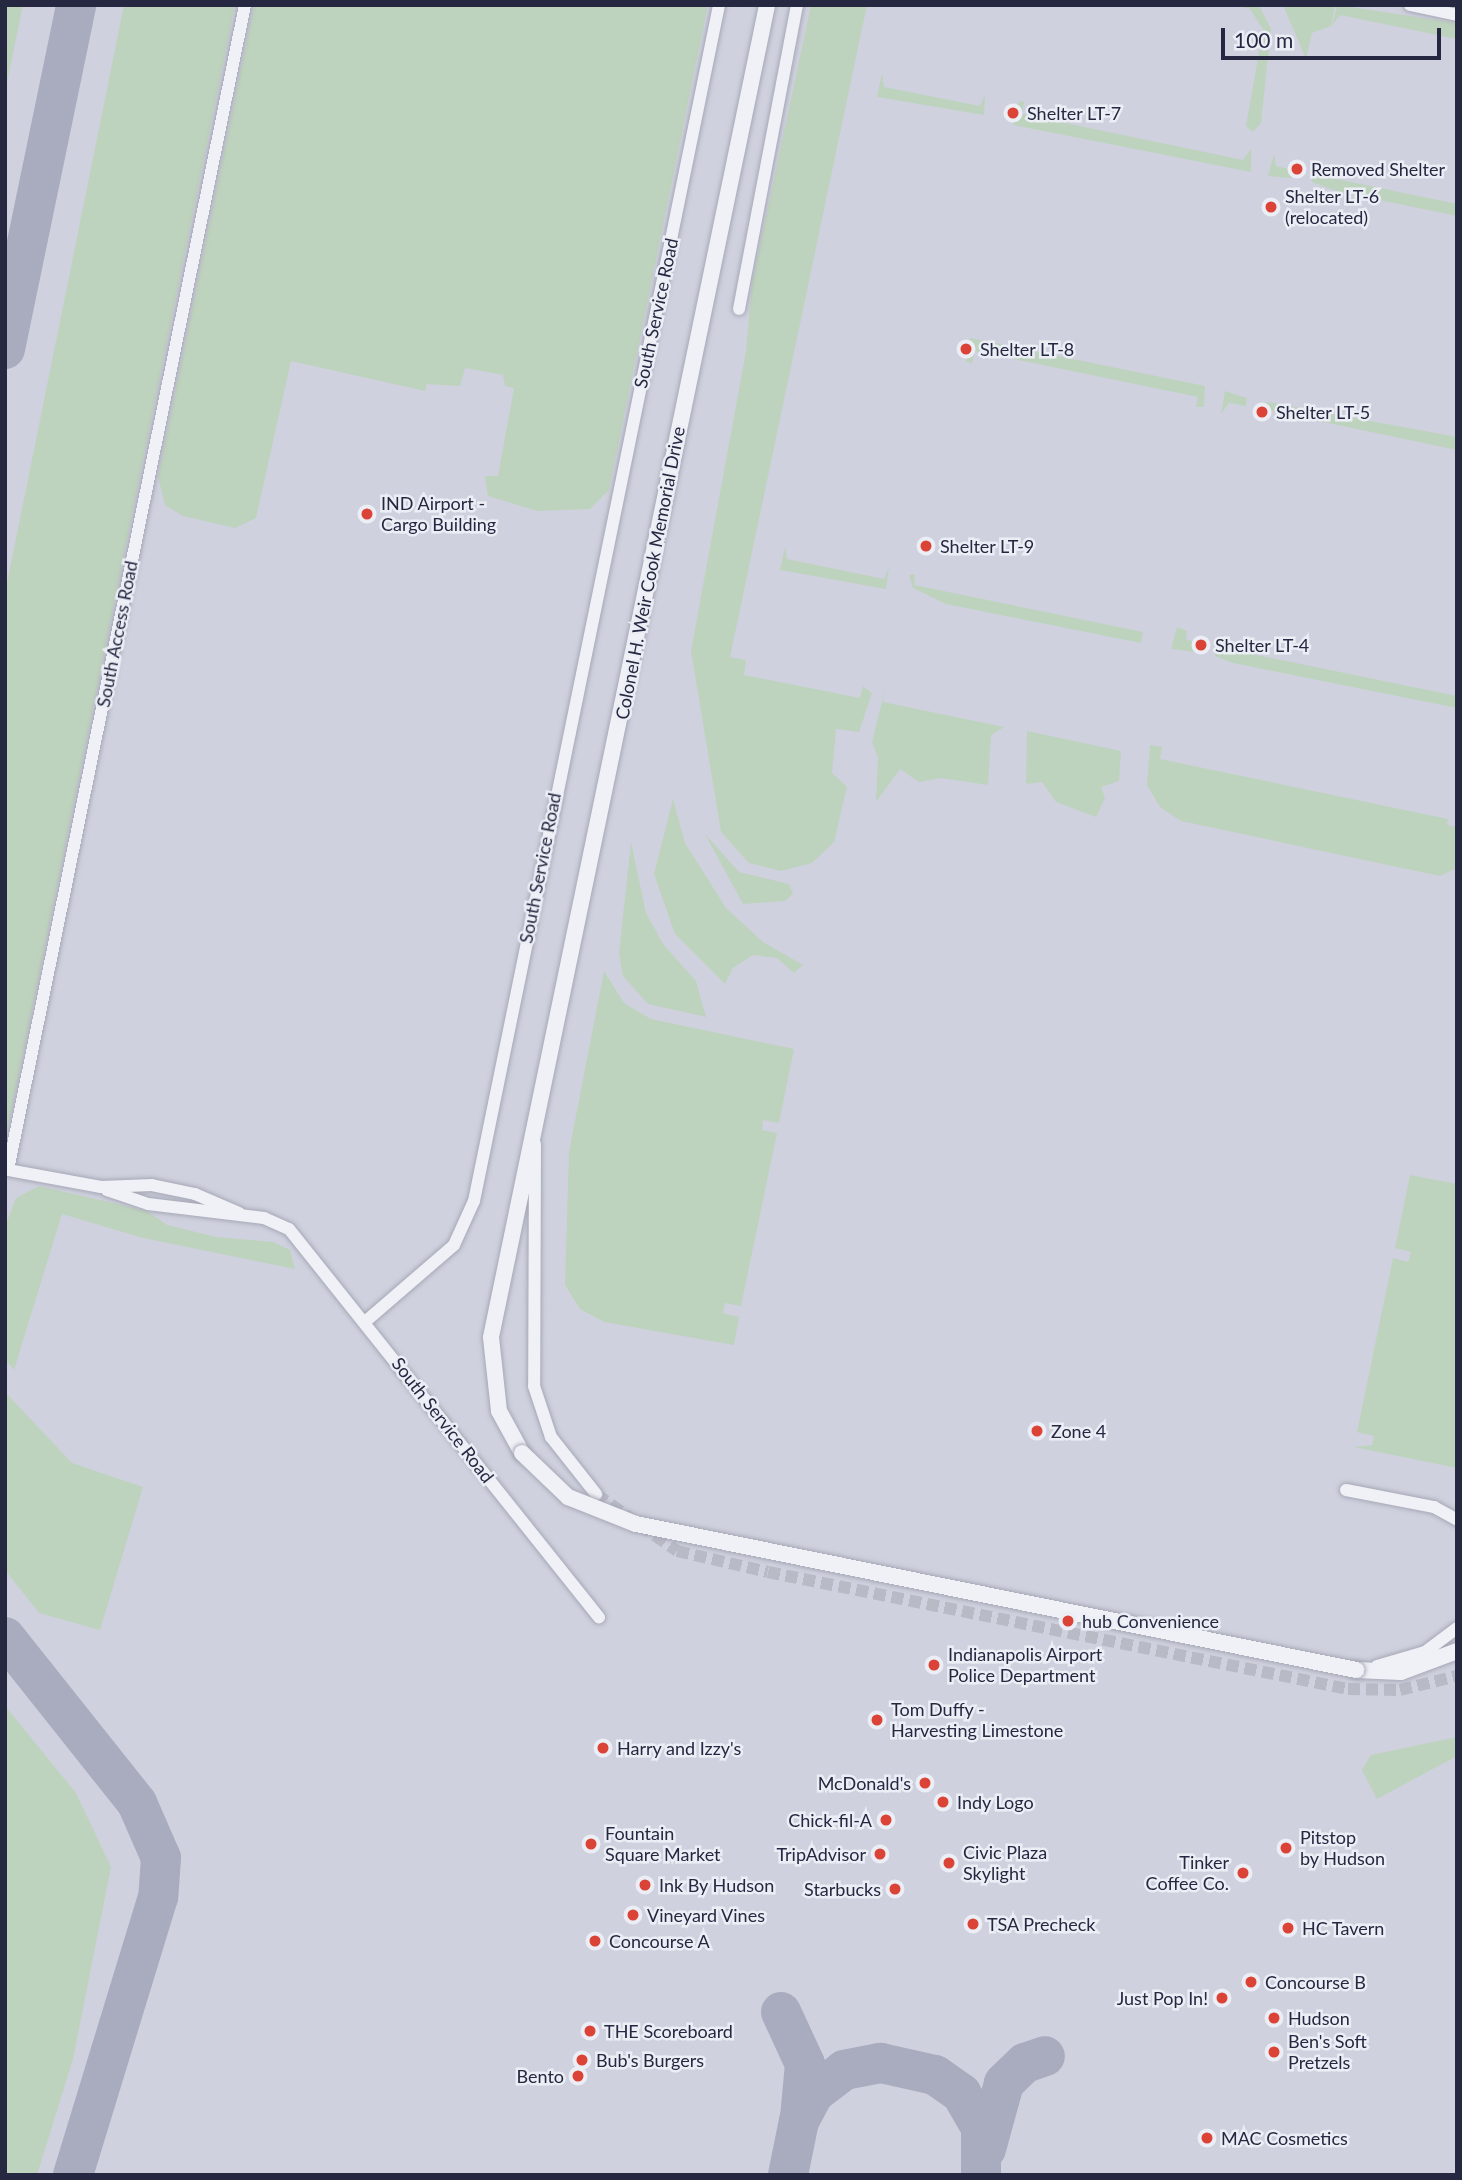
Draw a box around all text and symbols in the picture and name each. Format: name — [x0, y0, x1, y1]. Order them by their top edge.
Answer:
scale bar — [1224, 14, 1444, 58]
text: 100 m — [1234, 27, 1293, 52]
place label: Shelter LT-7 — [1027, 102, 1122, 124]
marker: Shelter LT-7 — [1005, 105, 1021, 121]
place label: Removed Shelter — [1311, 158, 1445, 180]
marker: Removed Shelter — [1289, 161, 1305, 177]
place label: Shelter LT-6 (relocated) — [1285, 186, 1380, 228]
marker: Shelter LT-6 (relocated) — [1263, 199, 1279, 215]
street label: South Service Road — [630, 236, 682, 390]
place label: Shelter LT-8 — [980, 338, 1075, 360]
marker: Shelter LT-8 — [958, 341, 974, 357]
place label: Shelter LT-5 — [1276, 401, 1371, 423]
marker: Shelter LT-5 — [1254, 404, 1270, 420]
street label: Colonel H. Weir Cook Memorial Drive — [611, 424, 689, 722]
place label: IND Airport - Cargo Building — [381, 493, 496, 536]
marker: IND Airport - Cargo Building — [359, 506, 375, 522]
place label: Shelter LT-9 — [940, 535, 1035, 557]
marker: Shelter LT-9 — [918, 538, 934, 554]
street label: South Access Road — [92, 559, 142, 709]
place label: Shelter LT-4 — [1215, 634, 1310, 656]
marker: Shelter LT-4 — [1193, 637, 1209, 653]
street label: South Service Road — [515, 791, 565, 945]
street label: South Service Road — [387, 1353, 499, 1487]
place label: Zone 4 — [1051, 1420, 1106, 1442]
marker: Zone 4 — [1029, 1423, 1045, 1439]
place label: hub Convenience — [1082, 1610, 1219, 1632]
marker: hub Convenience — [1060, 1613, 1076, 1629]
place label: Indianapolis Airport Police Department — [948, 1644, 1103, 1686]
marker: Indianapolis Airport Police Department — [926, 1657, 942, 1673]
place label: Tom Duffy - Harvesting Limestone — [891, 1699, 1063, 1742]
marker: Tom Duffy - Harvesting Limestone — [869, 1712, 885, 1728]
place label: Harry and Izzy's — [617, 1737, 742, 1759]
marker: Harry and Izzy's — [595, 1740, 611, 1756]
place label: McDonald's — [818, 1772, 911, 1794]
marker: McDonald's — [917, 1775, 933, 1791]
place label: Indy Logo — [957, 1791, 1034, 1813]
marker: Indy Logo — [935, 1794, 951, 1810]
place label: Chick-fil-A — [788, 1809, 872, 1831]
marker: Chick-fil-A — [878, 1812, 894, 1828]
place label: Fountain Square Market — [605, 1823, 721, 1866]
place label: Pitstop by Hudson — [1300, 1827, 1385, 1870]
marker: Fountain Square Market — [583, 1836, 599, 1852]
marker: Pitstop by Hudson — [1278, 1840, 1294, 1856]
place label: Civic Plaza Skylight — [963, 1842, 1047, 1884]
place label: TripAdvisor — [776, 1843, 866, 1865]
marker: TripAdvisor — [872, 1846, 888, 1862]
place label: Tinker Coffee Co. — [1146, 1852, 1229, 1895]
marker: Civic Plaza Skylight — [941, 1855, 957, 1871]
marker: Tinker Coffee Co. — [1235, 1865, 1251, 1881]
place label: Ink By Hudson — [659, 1874, 775, 1896]
marker: Ink By Hudson — [637, 1877, 653, 1893]
place label: Starbucks — [804, 1878, 881, 1900]
marker: Starbucks — [887, 1881, 903, 1897]
place label: Vineyard Vines — [647, 1904, 766, 1926]
marker: Vineyard Vines — [625, 1907, 641, 1923]
place label: TSA Precheck — [987, 1913, 1096, 1935]
marker: TSA Precheck — [965, 1916, 981, 1932]
place label: HC Tavern — [1302, 1917, 1385, 1939]
marker: HC Tavern — [1280, 1920, 1296, 1936]
place label: Concourse A — [609, 1930, 710, 1952]
marker: Concourse A — [587, 1933, 603, 1949]
place label: Concourse B — [1265, 1971, 1366, 1993]
marker: Concourse B — [1243, 1974, 1259, 1990]
place label: Just Pop In! — [1117, 1987, 1208, 2009]
marker: Just Pop In! — [1214, 1990, 1230, 2006]
place label: Hudson — [1288, 2007, 1350, 2029]
marker: Hudson — [1266, 2010, 1282, 2026]
place label: THE Scoreboard — [604, 2020, 733, 2042]
marker: THE Scoreboard — [582, 2023, 598, 2039]
place label: Ben's Soft Pretzels — [1288, 2031, 1367, 2074]
marker: Ben's Soft Pretzels — [1266, 2044, 1282, 2060]
place label: Bub's Burgers — [596, 2049, 704, 2071]
marker: Bub's Burgers — [574, 2052, 590, 2068]
place label: Bento — [516, 2065, 564, 2087]
marker: Bento — [570, 2068, 586, 2084]
place label: MAC Cosmetics — [1221, 2127, 1348, 2149]
marker: MAC Cosmetics — [1199, 2130, 1215, 2146]

